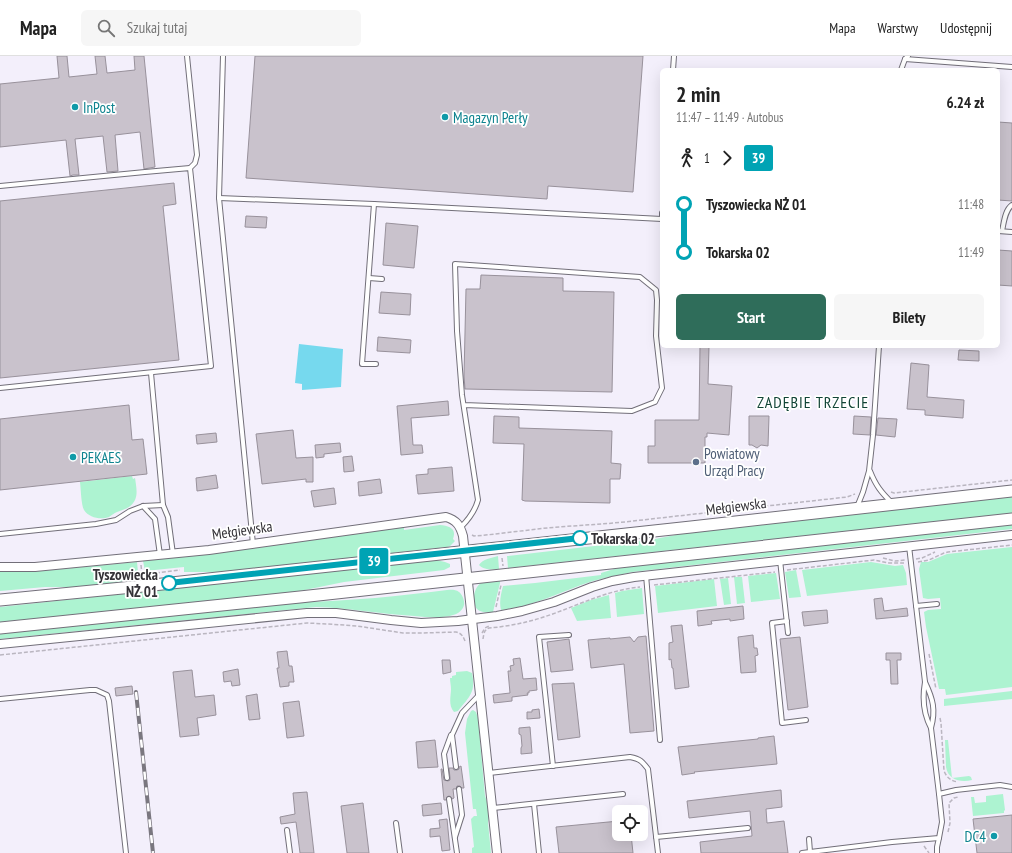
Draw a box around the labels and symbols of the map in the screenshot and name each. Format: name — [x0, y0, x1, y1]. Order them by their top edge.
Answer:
place label: InPost — [83, 98, 115, 117]
marker: InPost — [70, 102, 80, 112]
place label: Magazyn Perły — [453, 108, 528, 127]
marker: Magazyn Perły — [440, 112, 450, 122]
district label: ZADĘBIE TRZECIE — [757, 392, 869, 412]
place label: Powiatowy Urząd Pracy — [704, 444, 765, 480]
place label: PEKAES — [81, 448, 121, 467]
marker: PEKAES — [68, 452, 78, 462]
marker: Powiatowy Urząd Pracy — [691, 457, 701, 467]
street label: Mełgiewska — [705, 493, 767, 519]
street label: Mełgiewska — [211, 516, 273, 544]
place label: Tokarska 02 — [591, 529, 655, 548]
marker: Tokarska 02 — [572, 530, 588, 546]
line badge: 39 — [356, 548, 392, 574]
place label: Tyszowiecka NŻ 01 — [93, 565, 158, 601]
marker: Tyszowiecka NŻ 01 — [161, 575, 177, 591]
place label: DC4 — [965, 827, 986, 846]
marker: DC4 — [989, 831, 999, 841]

